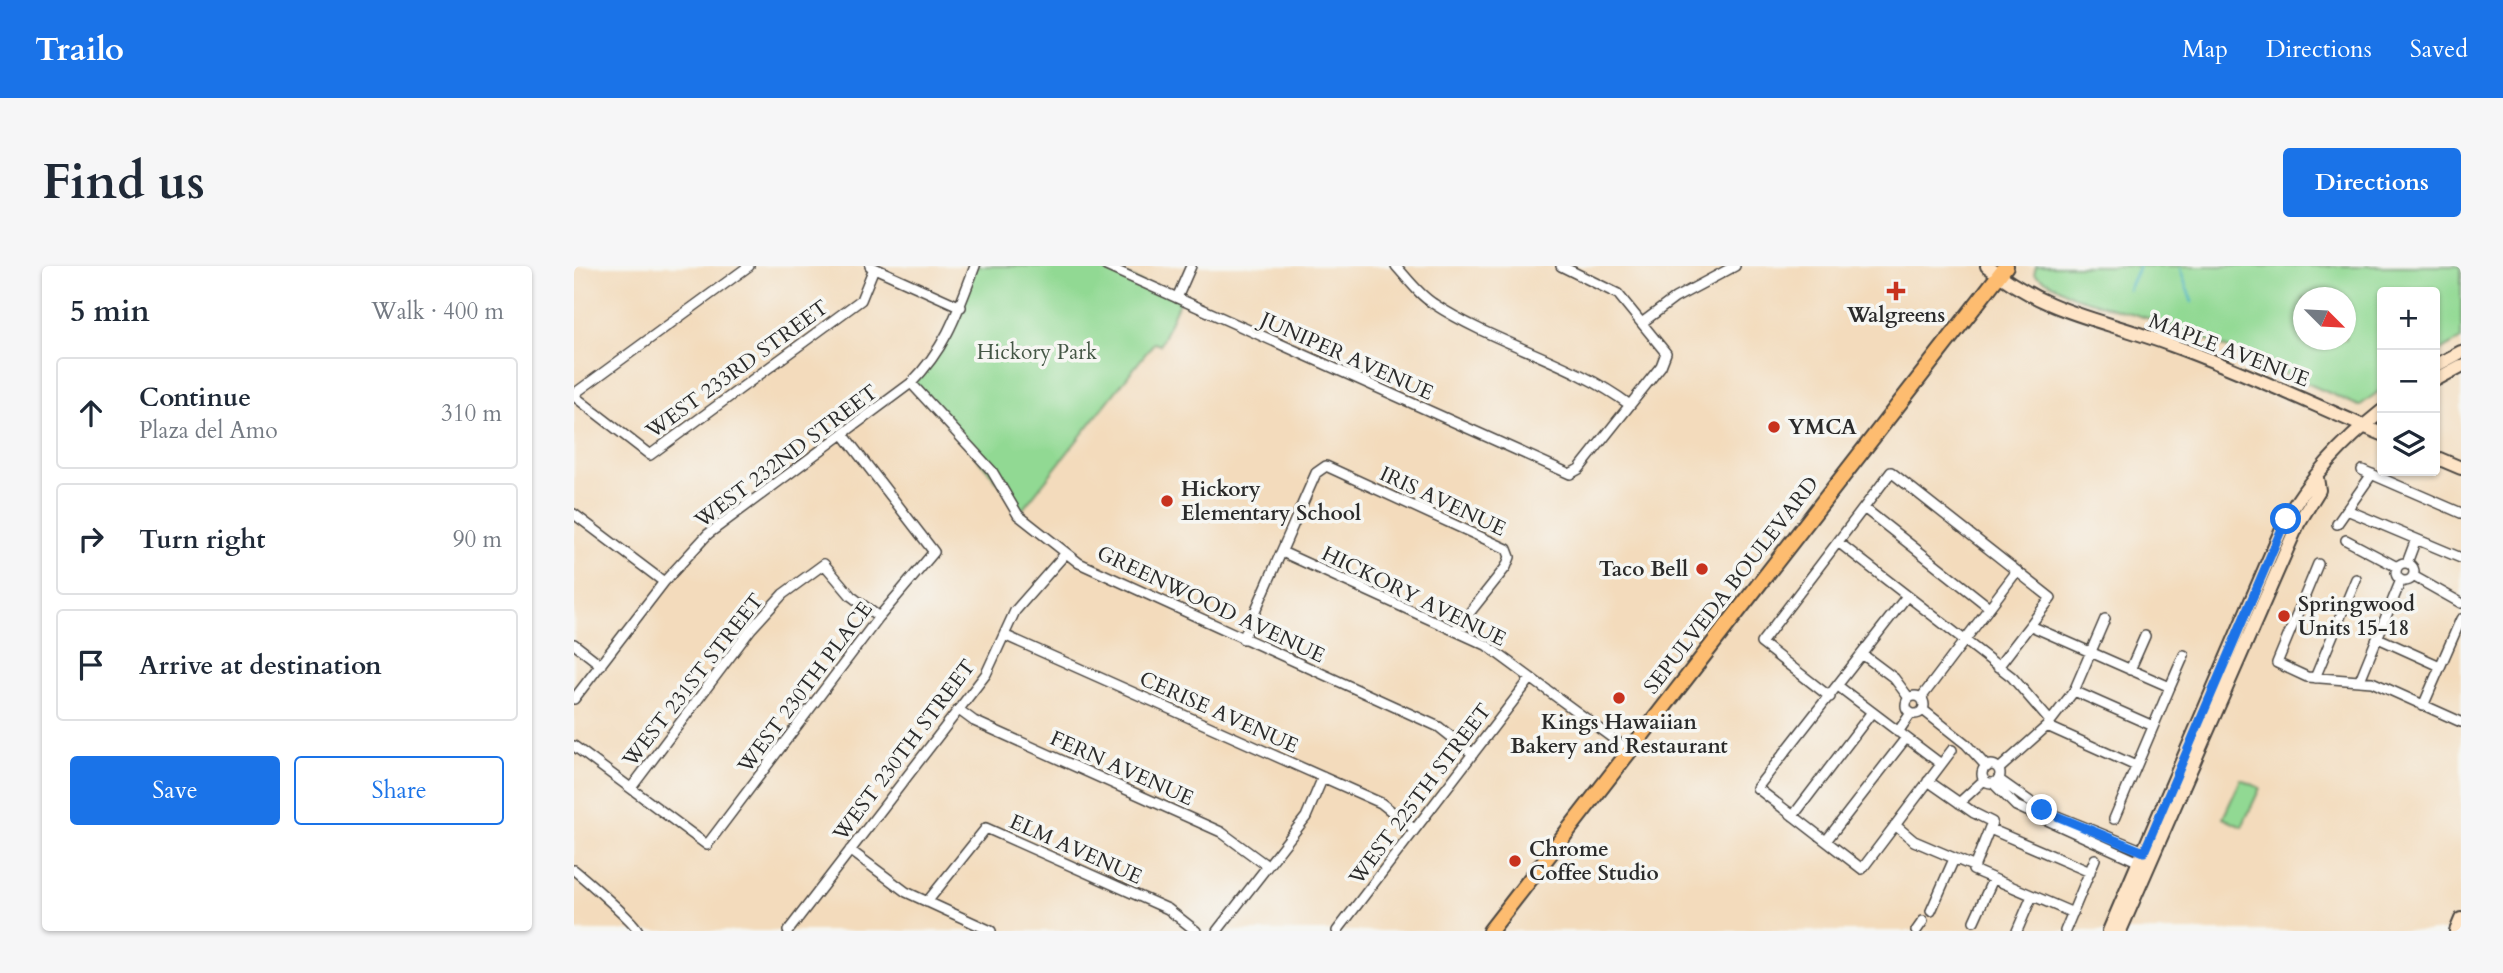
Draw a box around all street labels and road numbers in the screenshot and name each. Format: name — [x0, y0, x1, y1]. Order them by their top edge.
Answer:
street label: WEST 233RD STREET — [639, 293, 834, 446]
street label: JUNIPER AVENUE — [1253, 304, 1438, 408]
street label: MAPLE AVENUE — [2144, 307, 2313, 394]
street label: WEST 232ND STREET — [688, 378, 884, 536]
street label: IRIS AVENUE — [1375, 459, 1511, 543]
street label: SEPULVEDA BOULEVARD — [1637, 470, 1826, 700]
street label: GREENWOOD AVENUE — [1092, 539, 1330, 670]
street label: HICKORY AVENUE — [1317, 539, 1511, 654]
street label: WEST 231ST STREET — [616, 587, 770, 774]
street label: WEST 230TH PLACE — [731, 596, 879, 780]
street label: WEST 230TH STREET — [826, 654, 982, 848]
street label: CERISE AVENUE — [1135, 664, 1303, 761]
street label: WEST 225TH STREET — [1342, 698, 1498, 892]
street label: FERN AVENUE — [1045, 724, 1198, 813]
street label: ELM AVENUE — [1005, 807, 1147, 892]

